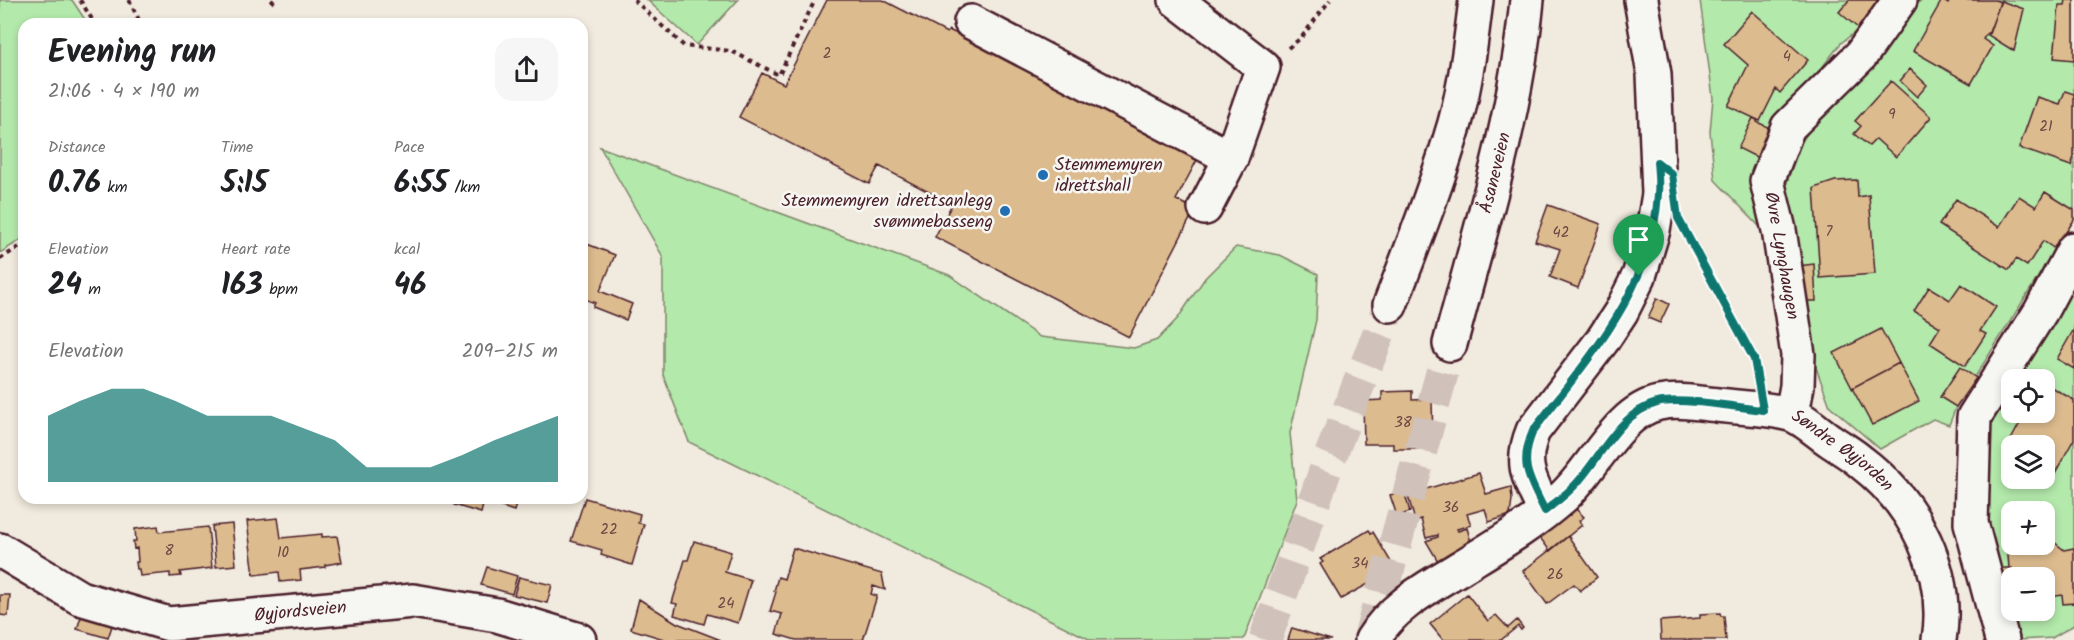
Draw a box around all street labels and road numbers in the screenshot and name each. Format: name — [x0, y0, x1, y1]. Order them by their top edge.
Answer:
street label: Åsaneveien — [1472, 130, 1519, 217]
street label: Øvre Lynghaugen — [1755, 190, 1807, 322]
street label: Søndre Øyjorden — [1786, 402, 1901, 499]
street label: Øyjordsveien — [253, 593, 348, 630]

